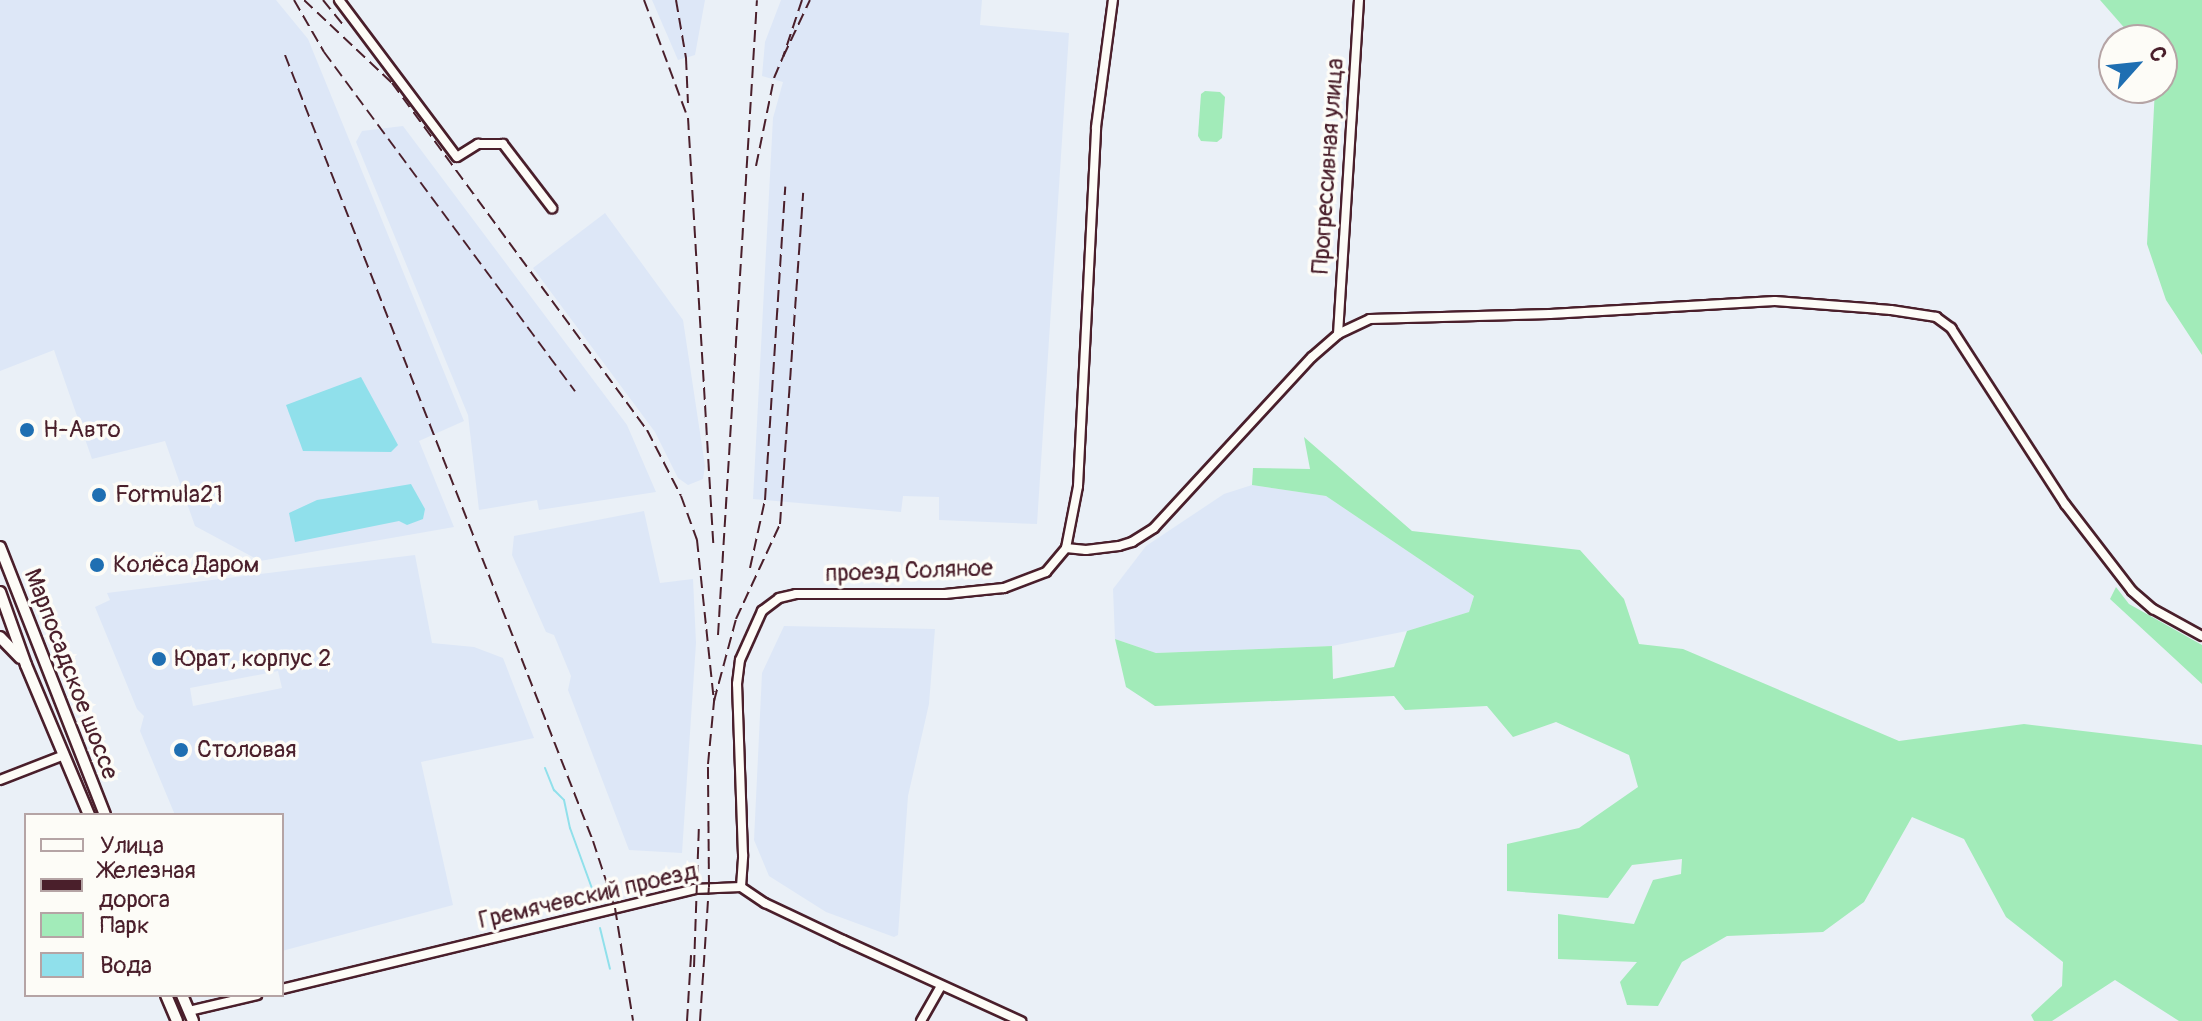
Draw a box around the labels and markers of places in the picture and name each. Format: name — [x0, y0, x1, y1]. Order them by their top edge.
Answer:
place label: Н-Авто — [43, 416, 121, 444]
marker: Н-Авто — [18, 421, 36, 439]
place label: Formula21 — [115, 481, 223, 509]
marker: Formula21 — [90, 486, 108, 504]
place label: Колёса Даром — [113, 551, 259, 579]
marker: Колёса Даром — [88, 556, 106, 574]
place label: Юрат, корпус 2 — [175, 645, 331, 673]
marker: Юрат, корпус 2 — [150, 650, 168, 668]
place label: Столовая — [197, 736, 296, 764]
marker: Столовая — [172, 741, 190, 759]

